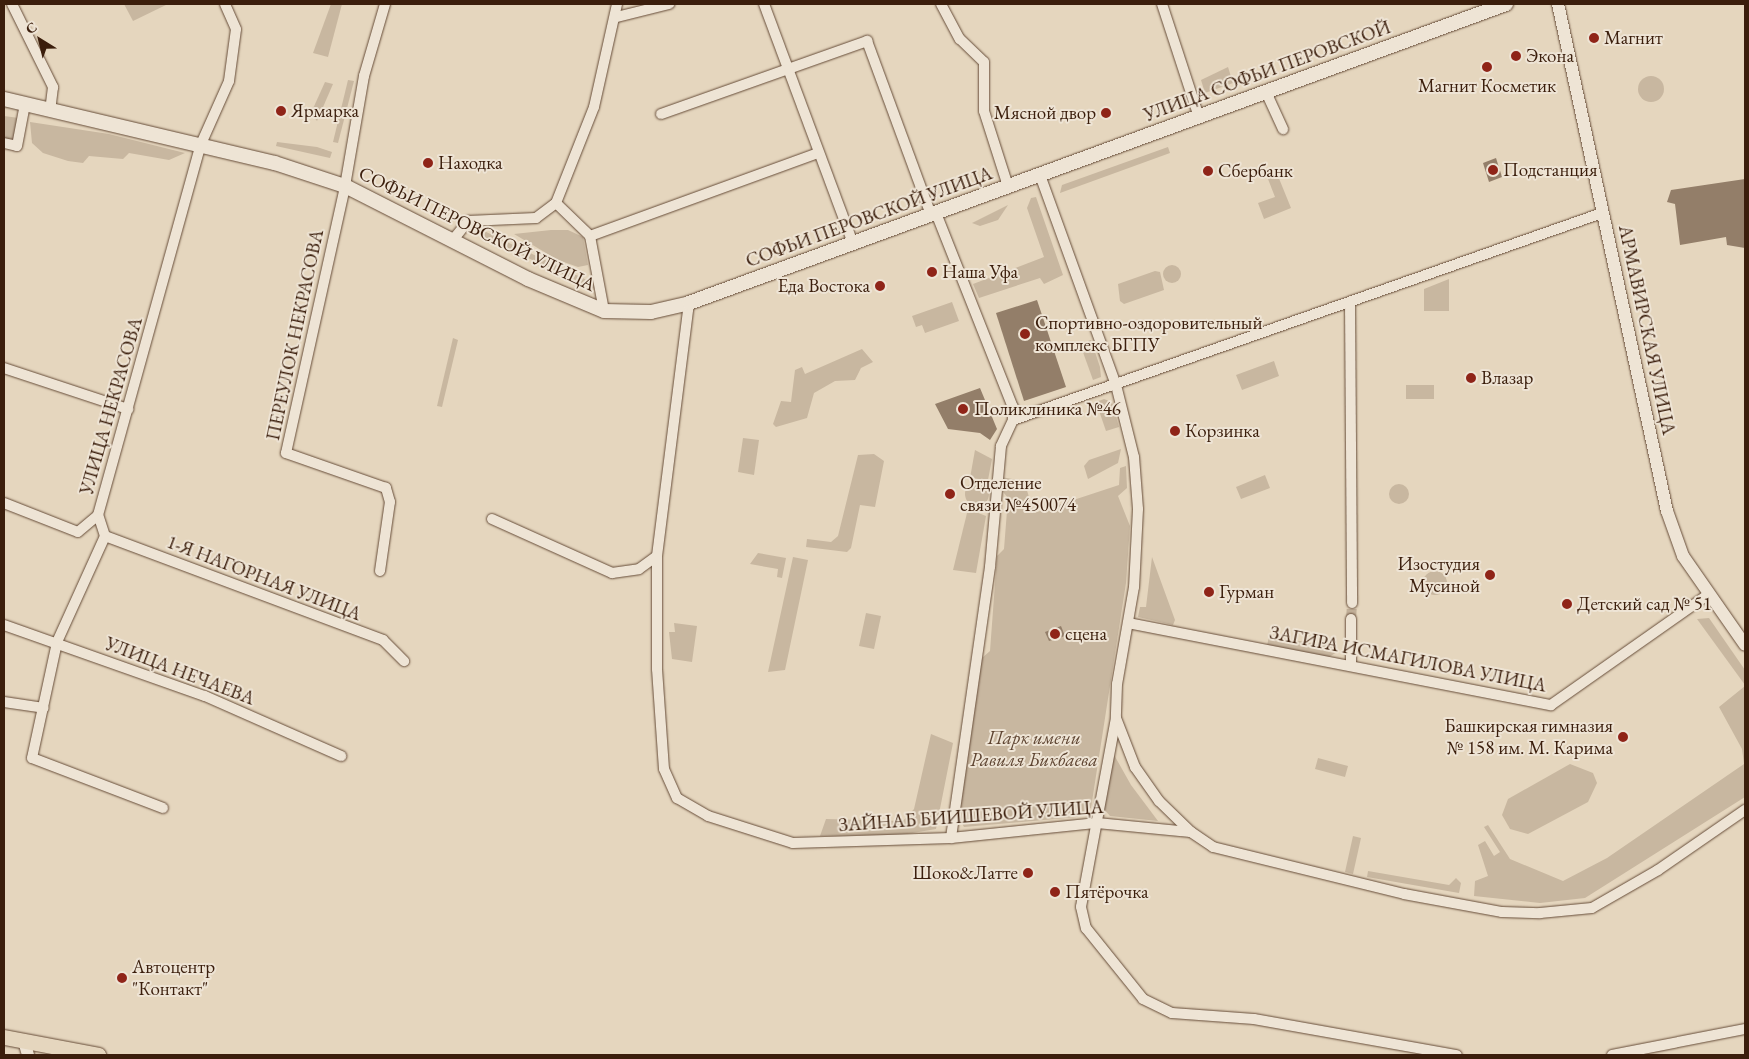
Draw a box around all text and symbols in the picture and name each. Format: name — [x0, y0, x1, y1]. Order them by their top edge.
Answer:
north arrow — [15, 15, 65, 65]
street label: УЛИЦА СОФЬИ ПЕРОВСКОЙ — [1141, 16, 1393, 126]
text: С — [22, 18, 40, 38]
place label: Магнит — [1604, 27, 1663, 49]
marker: Магнит — [1588, 32, 1600, 44]
place label: Экона — [1526, 45, 1574, 67]
marker: Экона — [1510, 50, 1522, 62]
marker: Магнит Косметик — [1481, 61, 1493, 73]
place label: Магнит Косметик — [1418, 75, 1556, 97]
place label: Ярмарка — [291, 100, 359, 122]
place label: Мясной двор — [994, 102, 1096, 124]
marker: Ярмарка — [275, 105, 287, 117]
marker: Мясной двор — [1100, 107, 1112, 119]
place label: Находка — [438, 152, 503, 174]
marker: Находка — [422, 157, 434, 169]
place label: Подстанция — [1503, 159, 1598, 181]
place label: Сбербанк — [1218, 160, 1293, 182]
street label: СОФЬИ ПЕРОВСКОЙ УЛИЦА — [355, 162, 599, 296]
street label: СОФЬИ ПЕРОВСКОЙ УЛИЦА — [743, 162, 995, 272]
marker: Подстанция — [1487, 164, 1499, 176]
marker: Сбербанк — [1202, 165, 1214, 177]
street label: АРМАВИРСКАЯ УЛИЦА — [1614, 223, 1680, 437]
street label: ПЕРЕУЛОК НЕКРАСОВА — [261, 227, 329, 443]
place label: Наша Уфа — [942, 261, 1018, 283]
marker: Наша Уфа — [926, 266, 938, 278]
place label: Еда Востока — [777, 275, 870, 297]
marker: Еда Востока — [874, 280, 886, 292]
place label: Спортивно-оздоровительный комплекс БГПУ — [1035, 312, 1262, 356]
street label: УЛИЦА НЕКРАСОВА — [75, 315, 147, 497]
marker: Спортивно-оздоровительный комплекс БГПУ — [1019, 328, 1031, 340]
place label: Влазар — [1481, 367, 1533, 389]
marker: Влазар — [1465, 372, 1477, 384]
place label: Поликлиника №46 — [974, 398, 1121, 420]
marker: Поликлиника №46 — [956, 402, 970, 416]
place label: Корзинка — [1185, 420, 1260, 442]
marker: Корзинка — [1169, 425, 1181, 437]
place label: Отделение связи №450074 — [960, 472, 1076, 516]
marker: Отделение связи №450074 — [944, 488, 956, 500]
street label: 1-Я НАГОРНАЯ УЛИЦА — [164, 530, 364, 626]
place label: Изостудия Мусиной — [1398, 553, 1480, 597]
marker: Изостудия Мусиной — [1484, 569, 1496, 581]
place label: Гурман — [1219, 581, 1274, 603]
marker: Гурман — [1203, 586, 1215, 598]
place label: Детский сад № 51 — [1577, 593, 1712, 615]
marker: Детский сад № 51 — [1561, 598, 1573, 610]
street label: ЗАГИРА ИСМАГИЛОВА УЛИЦА — [1268, 621, 1548, 697]
place label: сцена — [1065, 623, 1107, 645]
marker: сцена — [1049, 628, 1061, 640]
street label: УЛИЦА НЕЧАЕВА — [102, 632, 258, 710]
place label: Башкирская гимназия № 158 им. М. Карима — [1444, 715, 1613, 759]
park label: Парк имени Равиля Бикбаева — [970, 727, 1098, 771]
marker: Башкирская гимназия № 158 им. М. Карима — [1617, 731, 1629, 743]
street label: ЗАЙНАБ БИИШЕВОЙ УЛИЦА — [838, 795, 1104, 837]
place label: Шоко&Латте — [912, 862, 1018, 884]
marker: Шоко&Латте — [1022, 867, 1034, 879]
place label: Пятёрочка — [1065, 881, 1149, 903]
marker: Пятёрочка — [1049, 886, 1061, 898]
place label: Автоцентр "Контакт" — [132, 956, 215, 1000]
marker: Автоцентр "Контакт" — [116, 972, 128, 984]

